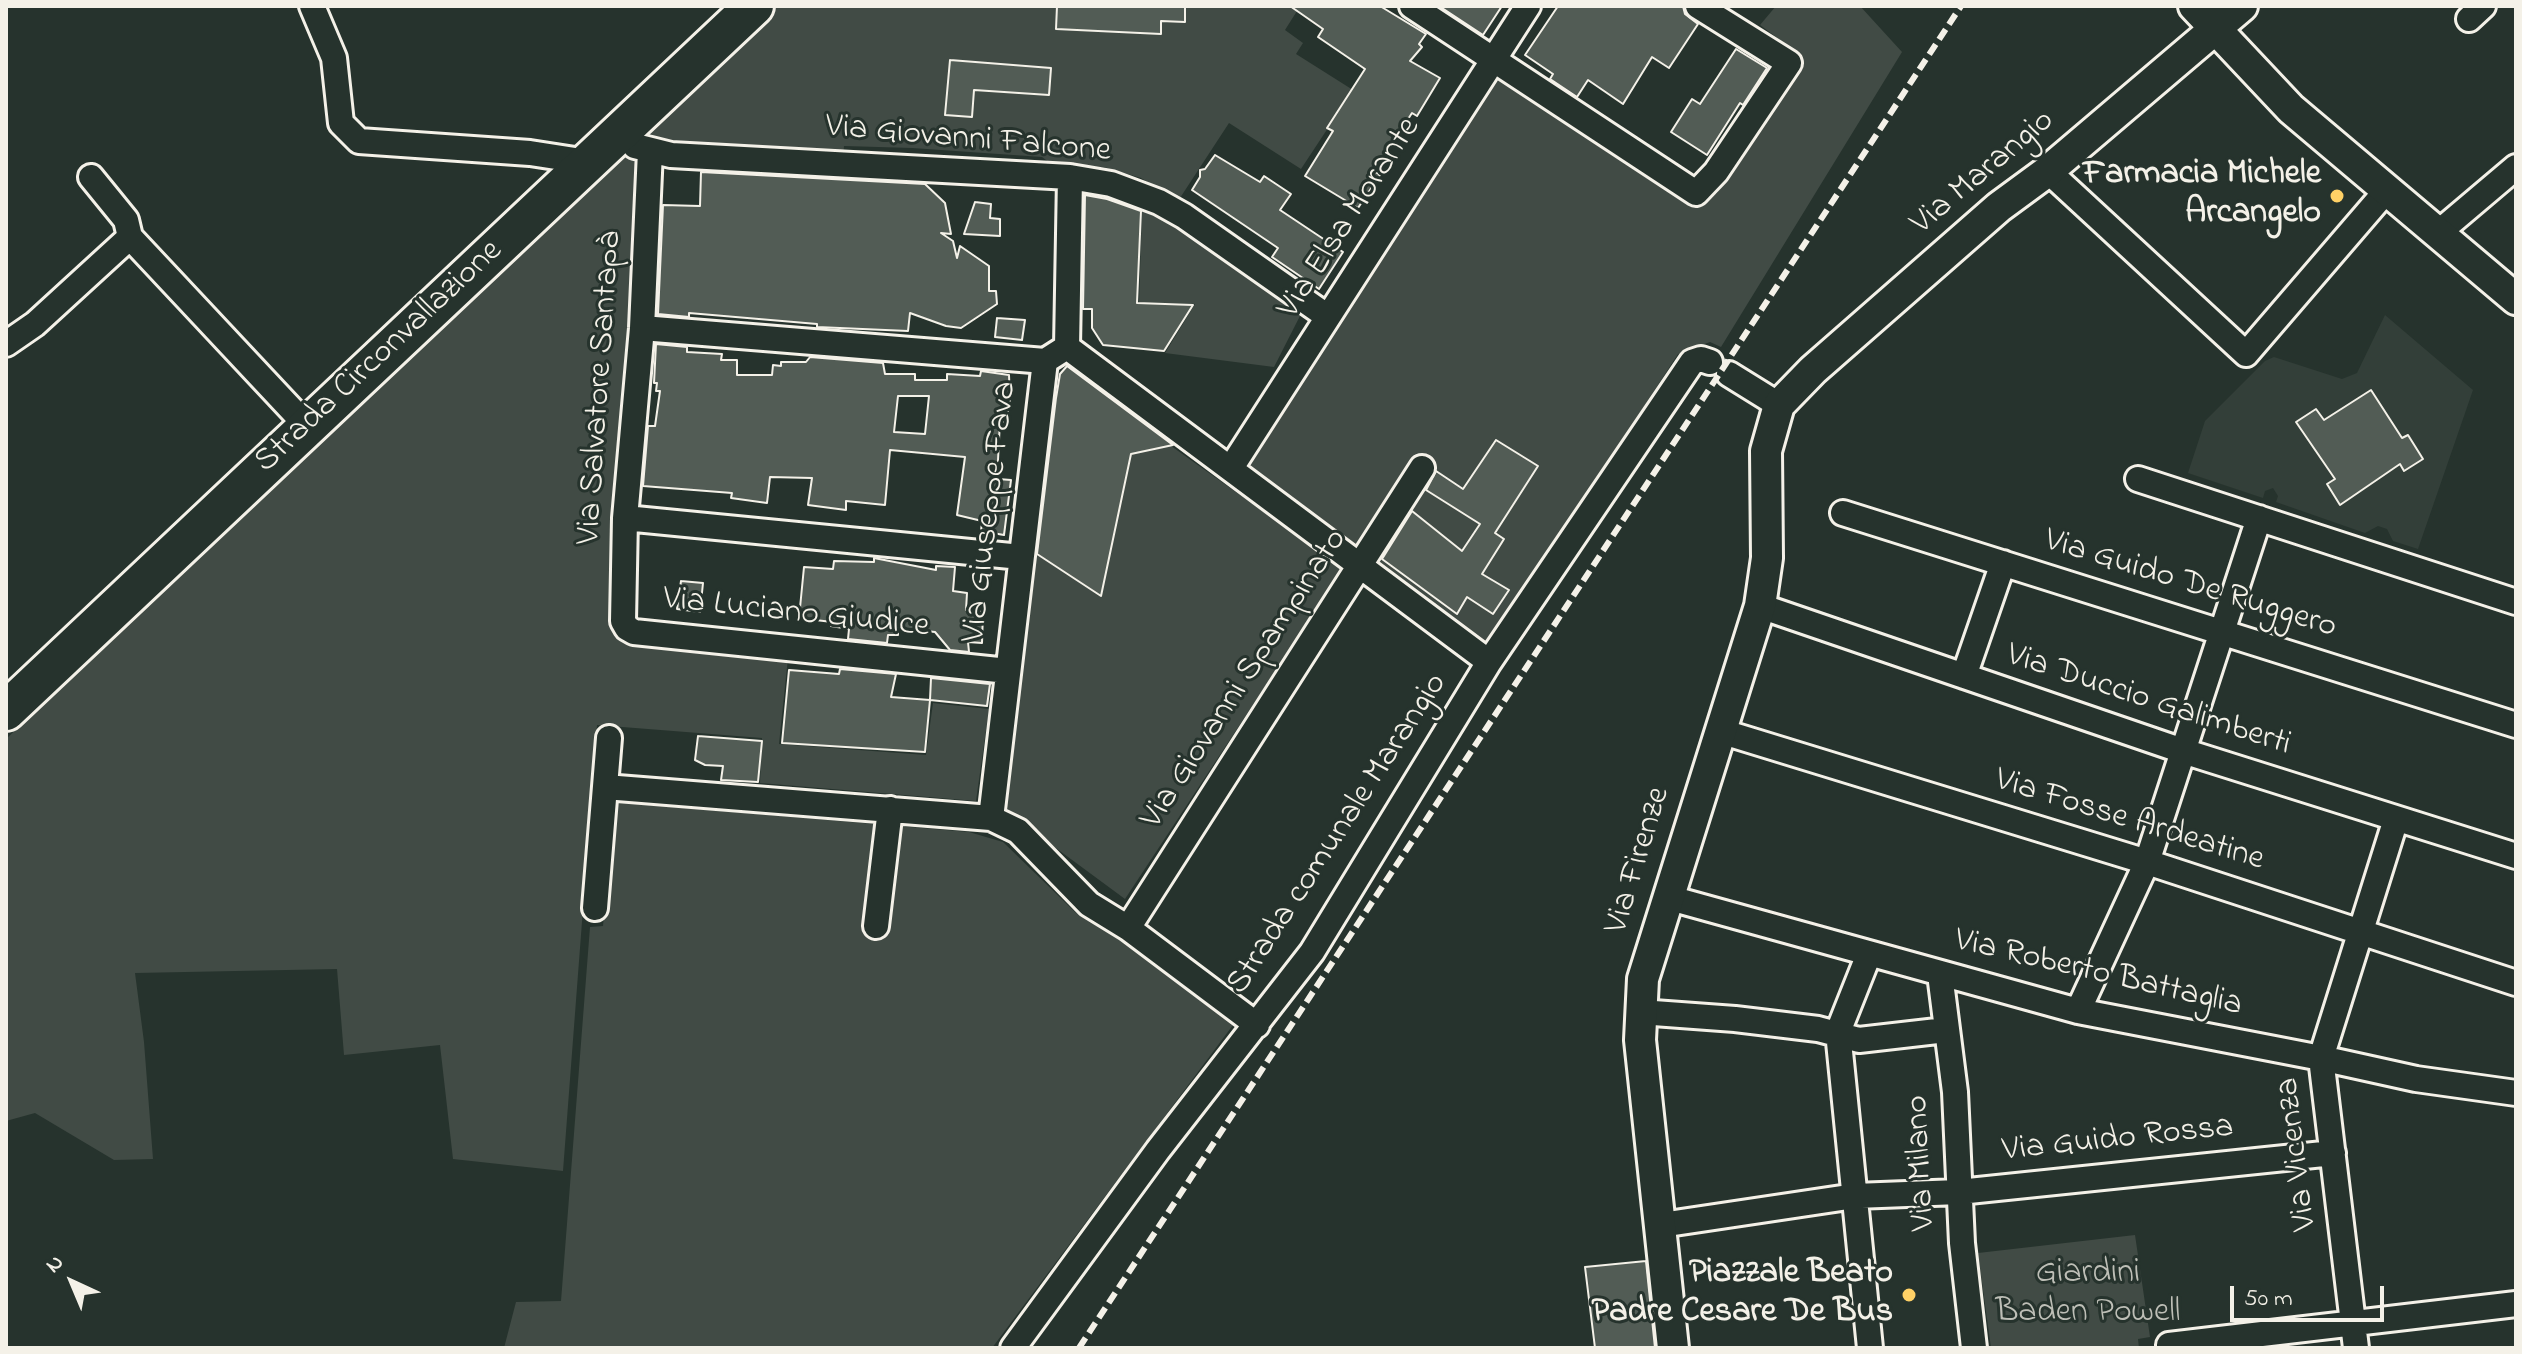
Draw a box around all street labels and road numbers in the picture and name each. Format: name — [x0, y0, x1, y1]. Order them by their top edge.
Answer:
street label: Via Marangio — [1904, 102, 2064, 246]
street label: Via Giovanni Falcone — [824, 108, 1112, 174]
street label: Via Elsa Morante — [1271, 111, 1431, 327]
street label: Via Salvatore Santapà — [571, 230, 633, 546]
street label: Strada Circonvallazione — [248, 232, 512, 484]
street label: Via Giuseppe Fava — [956, 379, 1028, 645]
street label: Via Giovanni Spampinato — [1134, 522, 1358, 838]
street label: Via Guido De Ruggero — [2039, 522, 2341, 650]
street label: Via Luciano Giudice — [661, 581, 931, 649]
street label: Via Duccio Galimberti — [2001, 637, 2295, 767]
street label: Strada comunale Marangio — [1220, 667, 1458, 1003]
street label: Via Fosse Ardeatine — [1989, 762, 2269, 882]
street label: Via Firenze — [1598, 783, 1682, 939]
street label: Via Roberto Battaglia — [1950, 922, 2246, 1028]
street label: Via Vicenza — [2269, 1075, 2329, 1233]
street label: Via Milano — [1899, 1094, 1947, 1232]
street label: Via Guido Rossa — [2000, 1109, 2236, 1173]

